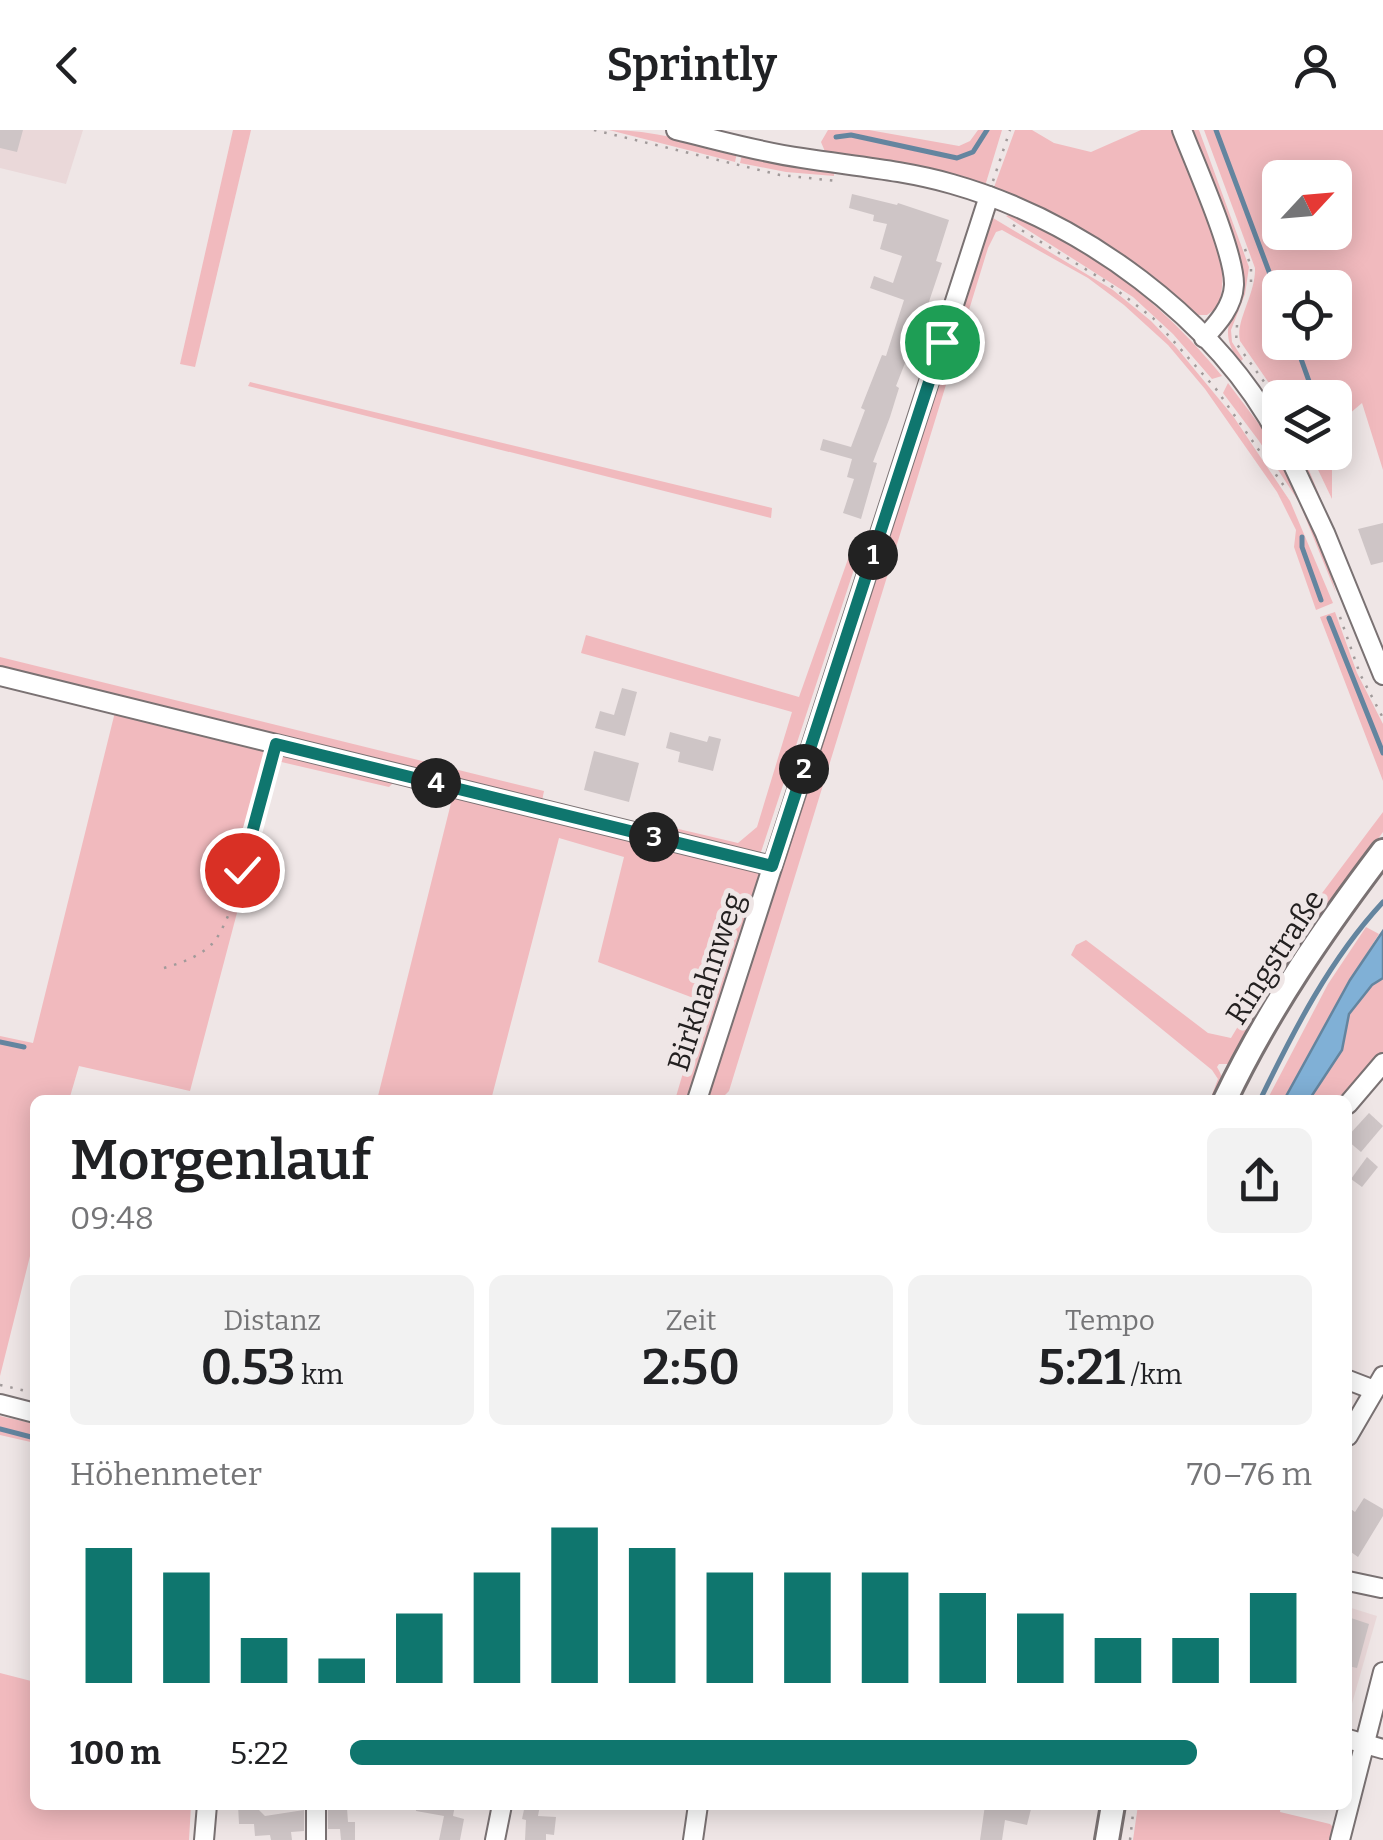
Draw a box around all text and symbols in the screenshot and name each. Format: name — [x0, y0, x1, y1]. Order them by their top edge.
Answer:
icon: back — [40, 38, 95, 93]
text: Sprintly — [606, 38, 777, 92]
icon: person — [1288, 38, 1343, 93]
north arrow — [1262, 160, 1352, 250]
map controls — [1262, 160, 1352, 470]
button: locate — [1262, 270, 1352, 360]
pin — [900, 300, 985, 385]
icon: arrive — [915, 315, 970, 370]
button: layers — [1262, 380, 1352, 470]
pin: 1 — [848, 530, 898, 580]
text: 1 — [867, 538, 879, 571]
pin: 2 — [779, 744, 829, 794]
text: 2 — [796, 752, 812, 785]
pin: 4 — [411, 758, 461, 808]
text: 4 — [427, 766, 445, 799]
pin: 3 — [629, 812, 679, 862]
text: 3 — [646, 820, 662, 853]
pin — [200, 828, 285, 913]
icon: check — [215, 843, 270, 898]
street label: Ringstraße — [1218, 883, 1332, 1031]
street label: Birkhahnweg — [660, 888, 752, 1076]
text: Morgenlauf — [70, 1128, 371, 1194]
button: share — [1207, 1128, 1312, 1233]
text: 09:48 — [70, 1199, 154, 1237]
text: Distanz — [223, 1304, 321, 1337]
text: Zeit — [666, 1304, 716, 1337]
text: Tempo — [1065, 1304, 1155, 1337]
text: 0.53 — [201, 1337, 296, 1397]
text: 2:50 — [642, 1337, 740, 1397]
text: 5:21 — [1038, 1337, 1125, 1397]
text: km — [296, 1358, 343, 1391]
text: /km — [1125, 1358, 1182, 1391]
text: Höhenmeter — [70, 1455, 262, 1493]
text: 70–76 m — [1187, 1455, 1312, 1493]
text: 100 m — [70, 1734, 161, 1772]
text: 5:22 — [230, 1734, 289, 1772]

